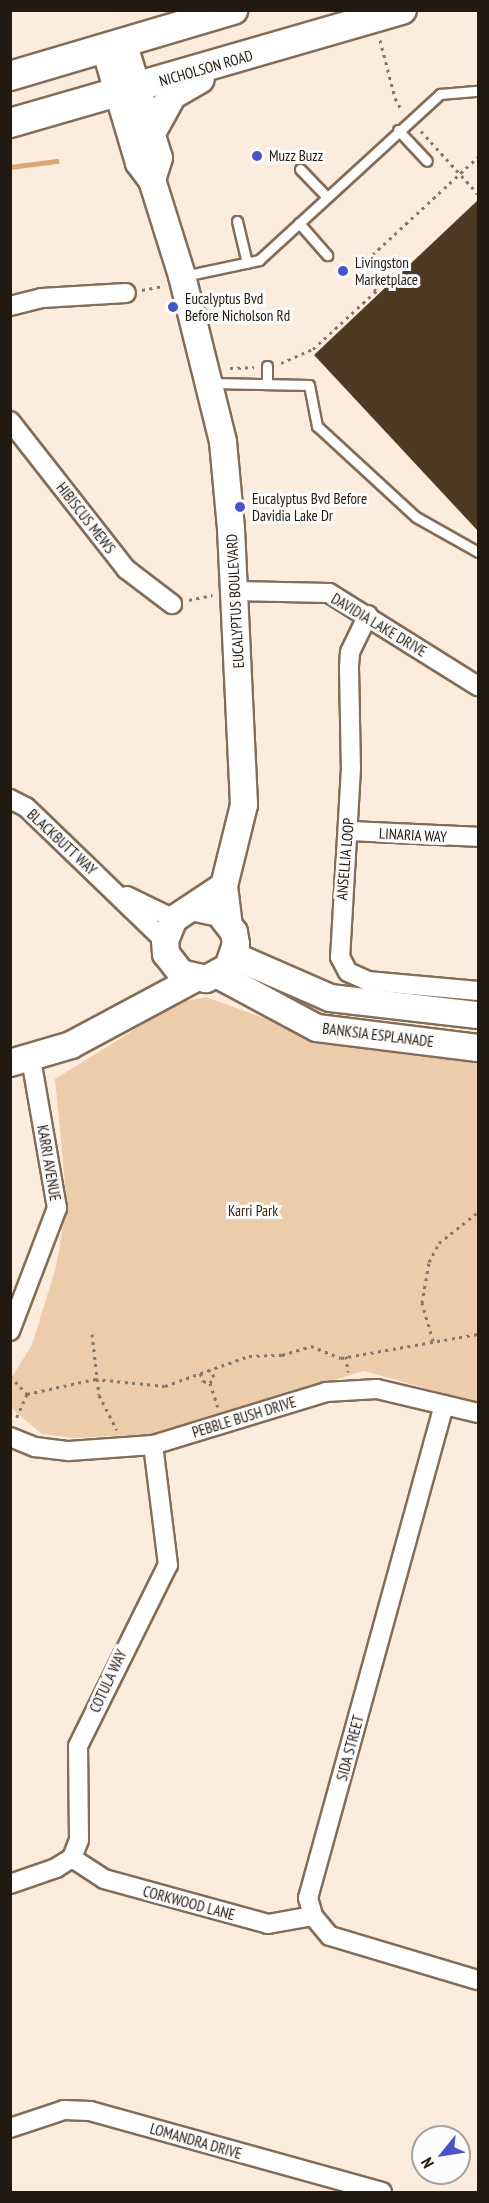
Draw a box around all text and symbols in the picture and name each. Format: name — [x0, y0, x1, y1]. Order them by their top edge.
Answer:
street label: NICHOLSON ROAD — [157, 46, 255, 90]
place label: Muzz Buzz — [269, 147, 323, 165]
marker: Muzz Buzz — [250, 149, 264, 163]
place label: Livingston Marketplace — [355, 253, 418, 288]
marker: Livingston Marketplace — [336, 264, 350, 278]
place label: Eucalyptus Bvd Before Nicholson Rd — [185, 289, 290, 324]
marker: Eucalyptus Bvd Before Nicholson Rd — [166, 300, 180, 314]
street label: HIBISCUS MEWS — [53, 479, 119, 557]
place label: Eucalyptus Bvd Before Davidia Lake Dr — [252, 489, 367, 524]
marker: Eucalyptus Bvd Before Davidia Lake Dr — [233, 500, 247, 514]
street label: EUCALYPTUS BOULEVARD — [222, 533, 248, 669]
street label: DAVIDIA LAKE DRIVE — [328, 589, 430, 661]
street label: BLACKBUTT WAY — [23, 805, 101, 879]
street label: ANSELLIA LOOP — [332, 817, 358, 901]
street label: LINARIA WAY — [378, 824, 448, 846]
street label: BANKSIA ESPLANADE — [321, 1019, 435, 1051]
street label: KARRI AVENUE — [33, 1123, 65, 1203]
park label: Karri Park — [228, 1202, 278, 1220]
street label: PEBBLE BUSH DRIVE — [190, 1393, 298, 1441]
street label: COTULA WAY — [85, 1646, 131, 1716]
street label: SIDA STREET — [333, 1713, 367, 1783]
street label: CORKWOOD LANE — [141, 1882, 237, 1924]
street label: LOMANDRA DRIVE — [148, 2119, 244, 2163]
north arrow — [411, 2125, 471, 2185]
text: N — [416, 2154, 438, 2172]

